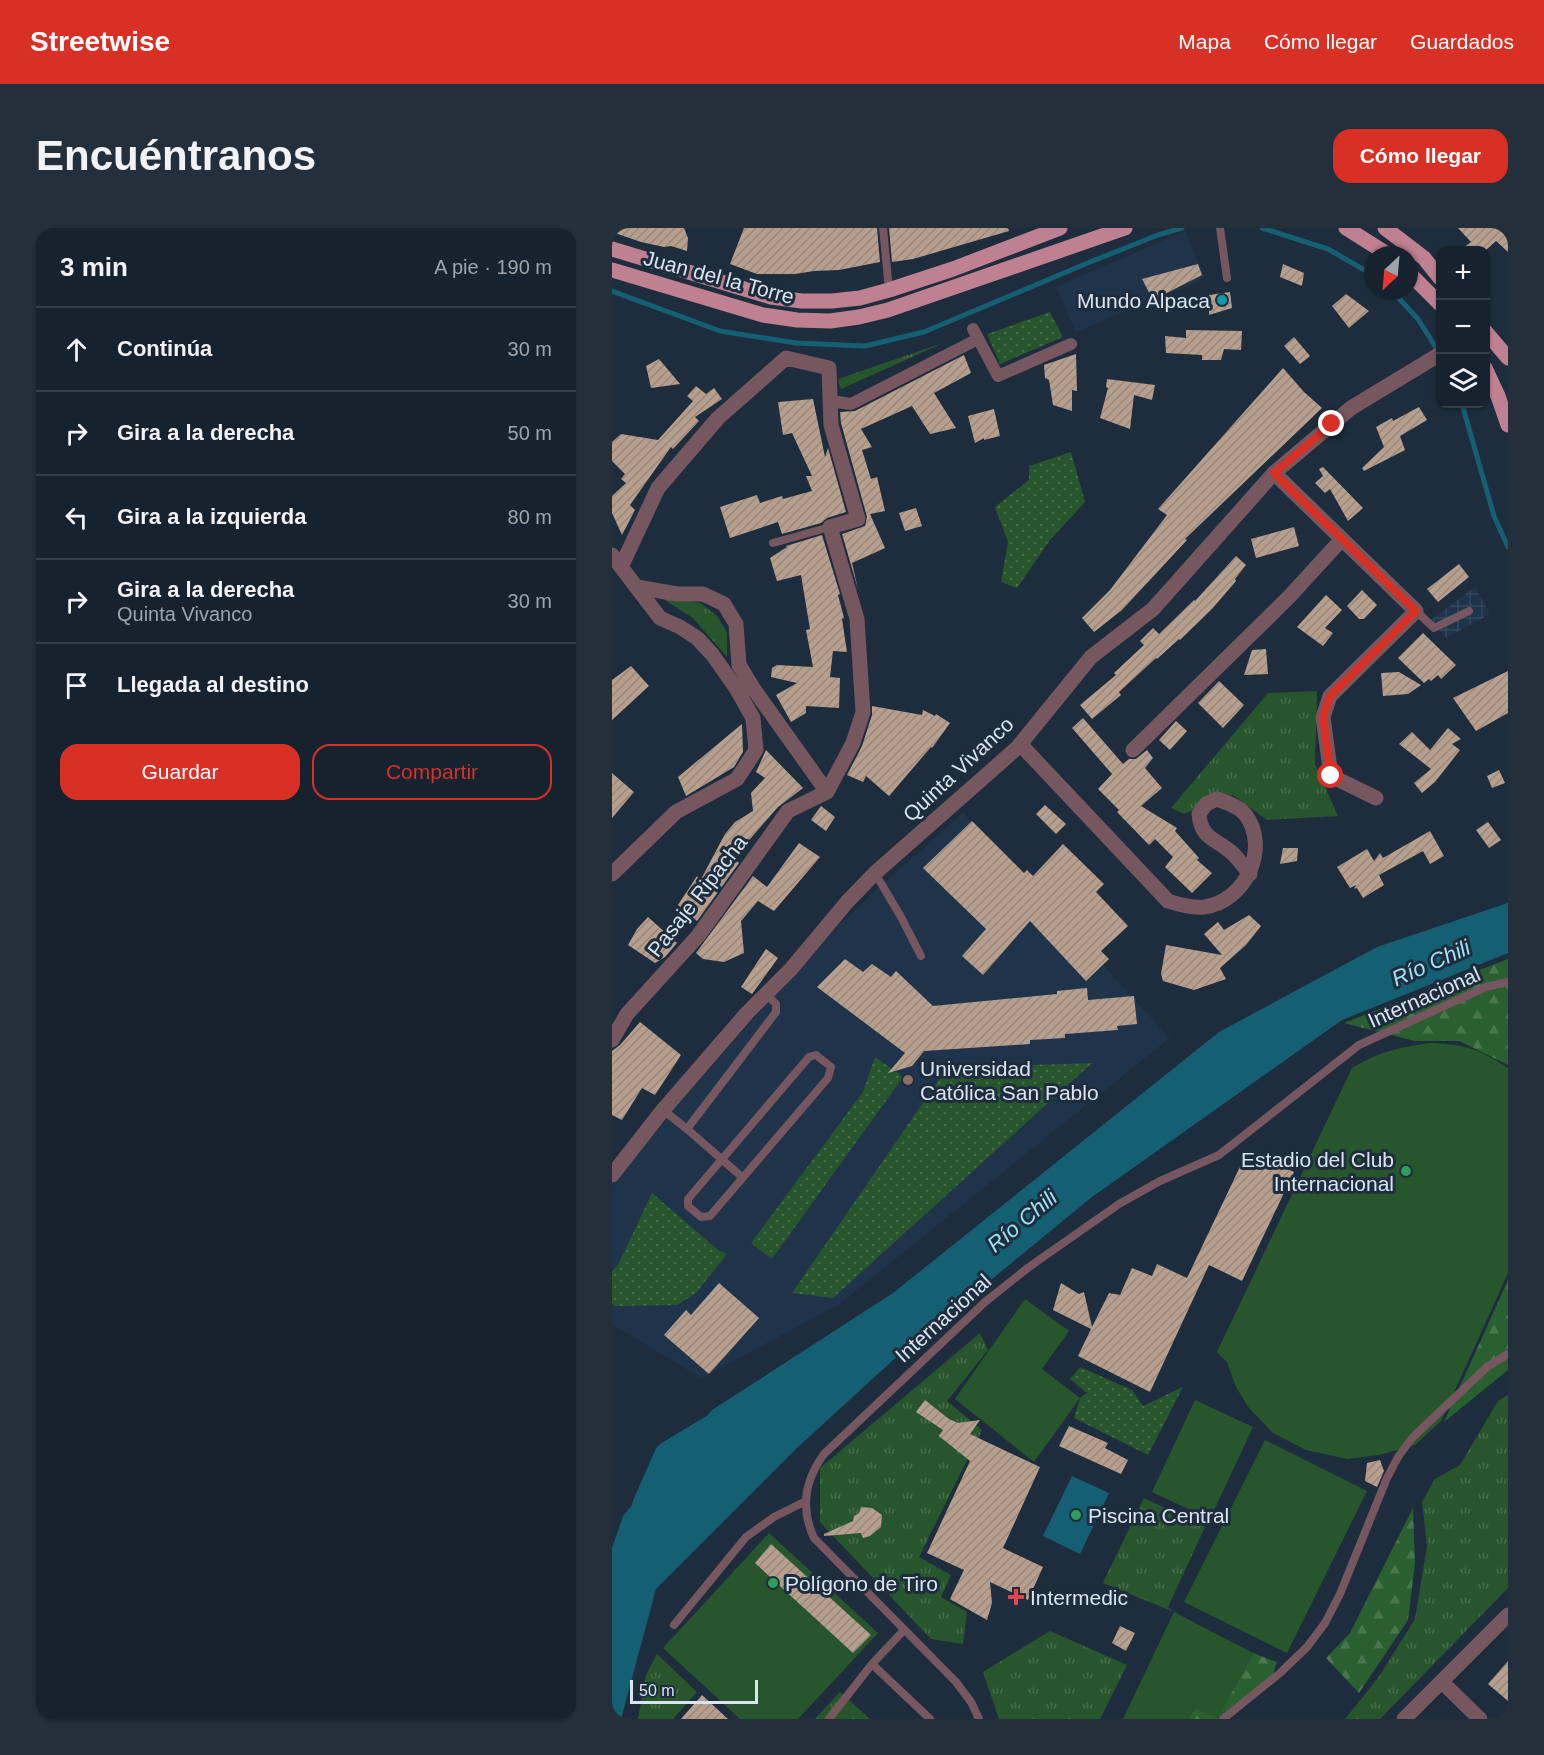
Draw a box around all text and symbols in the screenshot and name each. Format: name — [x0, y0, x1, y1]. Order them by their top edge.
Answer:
text: Streetwise — [30, 26, 170, 57]
text: Mapa — [1178, 30, 1231, 53]
text: Cómo llegar — [1264, 30, 1377, 53]
text: Guardados — [1410, 30, 1514, 53]
button: Cómo llegar — [1333, 129, 1508, 183]
text: Encuéntranos — [36, 132, 316, 179]
street label: Juan del la Torre — [641, 246, 797, 308]
north arrow — [1364, 246, 1418, 300]
map controls — [1436, 246, 1490, 408]
button: + — [1436, 246, 1490, 300]
text: 3 min — [60, 252, 128, 282]
text: A pie · 190 m — [434, 256, 552, 278]
place label: Mundo Alpaca — [1077, 289, 1210, 312]
marker: Mundo Alpaca — [1215, 293, 1229, 307]
button: − — [1436, 300, 1490, 354]
icon: ahead — [60, 333, 93, 366]
text: Continúa — [117, 336, 212, 361]
text: 30 m — [508, 338, 552, 360]
button: layers — [1436, 354, 1490, 408]
route end — [1318, 410, 1344, 436]
icon: right — [60, 417, 93, 450]
text: Gira a la derecha — [117, 420, 294, 445]
text: 50 m — [508, 422, 552, 444]
icon: left — [60, 501, 93, 534]
text: Gira a la izquierda — [117, 504, 307, 529]
text: 80 m — [508, 506, 552, 528]
text: Gira a la derecha — [117, 577, 294, 602]
icon: right — [60, 585, 93, 618]
text: 30 m — [508, 590, 552, 612]
text: Quinta Vivanco — [117, 603, 252, 625]
icon: arrive — [60, 669, 93, 702]
text: Llegada al destino — [117, 672, 309, 697]
street label: Quinta Vivanco — [898, 712, 1018, 826]
button: Guardar — [60, 744, 300, 800]
button: Compartir — [312, 744, 552, 800]
route start — [1317, 762, 1343, 788]
street label: Pasaje Ripacha — [643, 831, 752, 961]
water label: Río Chili — [1388, 934, 1475, 991]
street label: Internacional — [1364, 962, 1484, 1032]
place label: Universidad Católica San Pablo — [920, 1057, 1099, 1104]
marker: Universidad Católica San Pablo — [901, 1073, 915, 1087]
place label: Estadio del Club Internacional — [1241, 1148, 1394, 1195]
marker: Estadio del Club Internacional — [1399, 1164, 1413, 1178]
water label: Río Chili — [982, 1184, 1063, 1257]
street label: Internacional — [891, 1269, 995, 1367]
place label: Piscina Central — [1088, 1504, 1229, 1527]
marker: Piscina Central — [1069, 1508, 1083, 1522]
place label: Polígono de Tiro — [785, 1572, 938, 1595]
marker: Polígono de Tiro — [766, 1576, 780, 1590]
place label: Intermedic — [1030, 1586, 1128, 1609]
marker: Intermedic — [1007, 1588, 1025, 1606]
scale bar — [630, 1677, 758, 1704]
text: 50 m — [639, 1682, 675, 1699]

